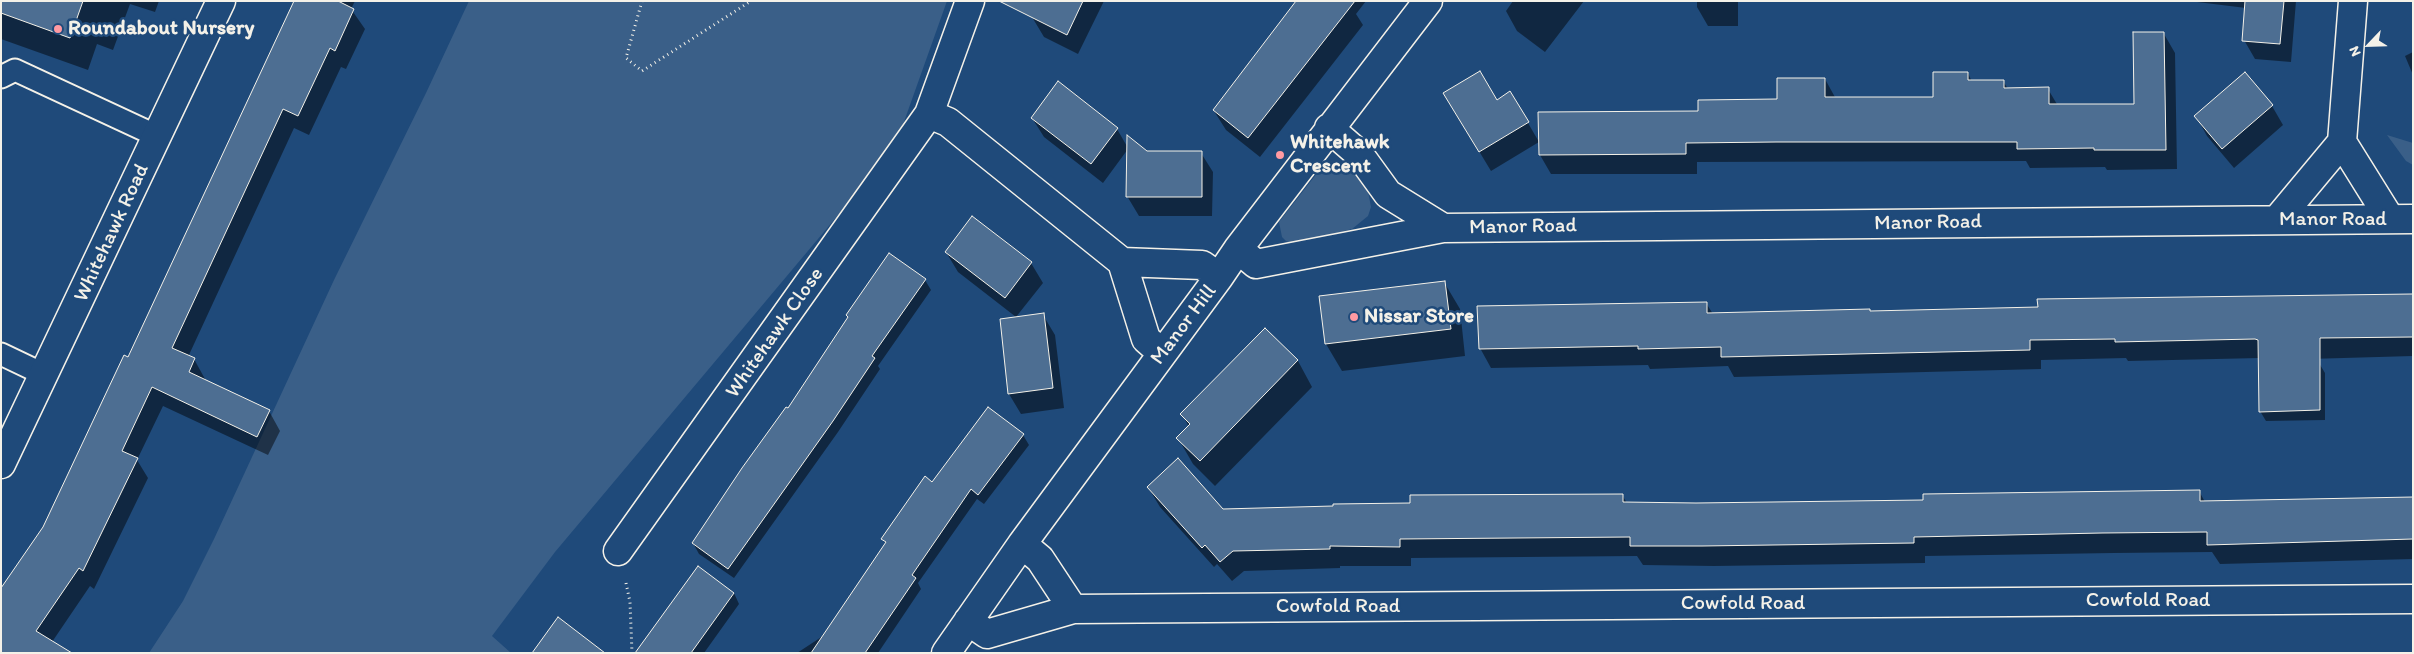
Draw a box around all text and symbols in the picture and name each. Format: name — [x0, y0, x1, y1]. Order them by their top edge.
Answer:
place label: Roundabout Nursery — [68, 16, 254, 42]
north arrow — [2344, 20, 2394, 70]
marker: Roundabout Nursery — [52, 23, 64, 35]
text: N — [2345, 44, 2365, 59]
place label: Whitehawk Crescent — [1290, 130, 1390, 180]
marker: Whitehawk Crescent — [1274, 149, 1286, 161]
street label: Whitehawk Road — [69, 160, 155, 306]
street label: Manor Road — [2279, 207, 2387, 233]
street label: Manor Road — [1874, 209, 1982, 237]
street label: Manor Road — [1469, 213, 1577, 241]
street label: Whitehawk Close — [721, 263, 829, 403]
street label: Manor Hill — [1146, 280, 1222, 370]
place label: Nissar Store — [1364, 304, 1474, 330]
marker: Nissar Store — [1348, 311, 1360, 323]
street label: Cowfold Road — [2086, 588, 2210, 614]
street label: Cowfold Road — [1681, 591, 1805, 617]
street label: Cowfold Road — [1276, 594, 1400, 620]

